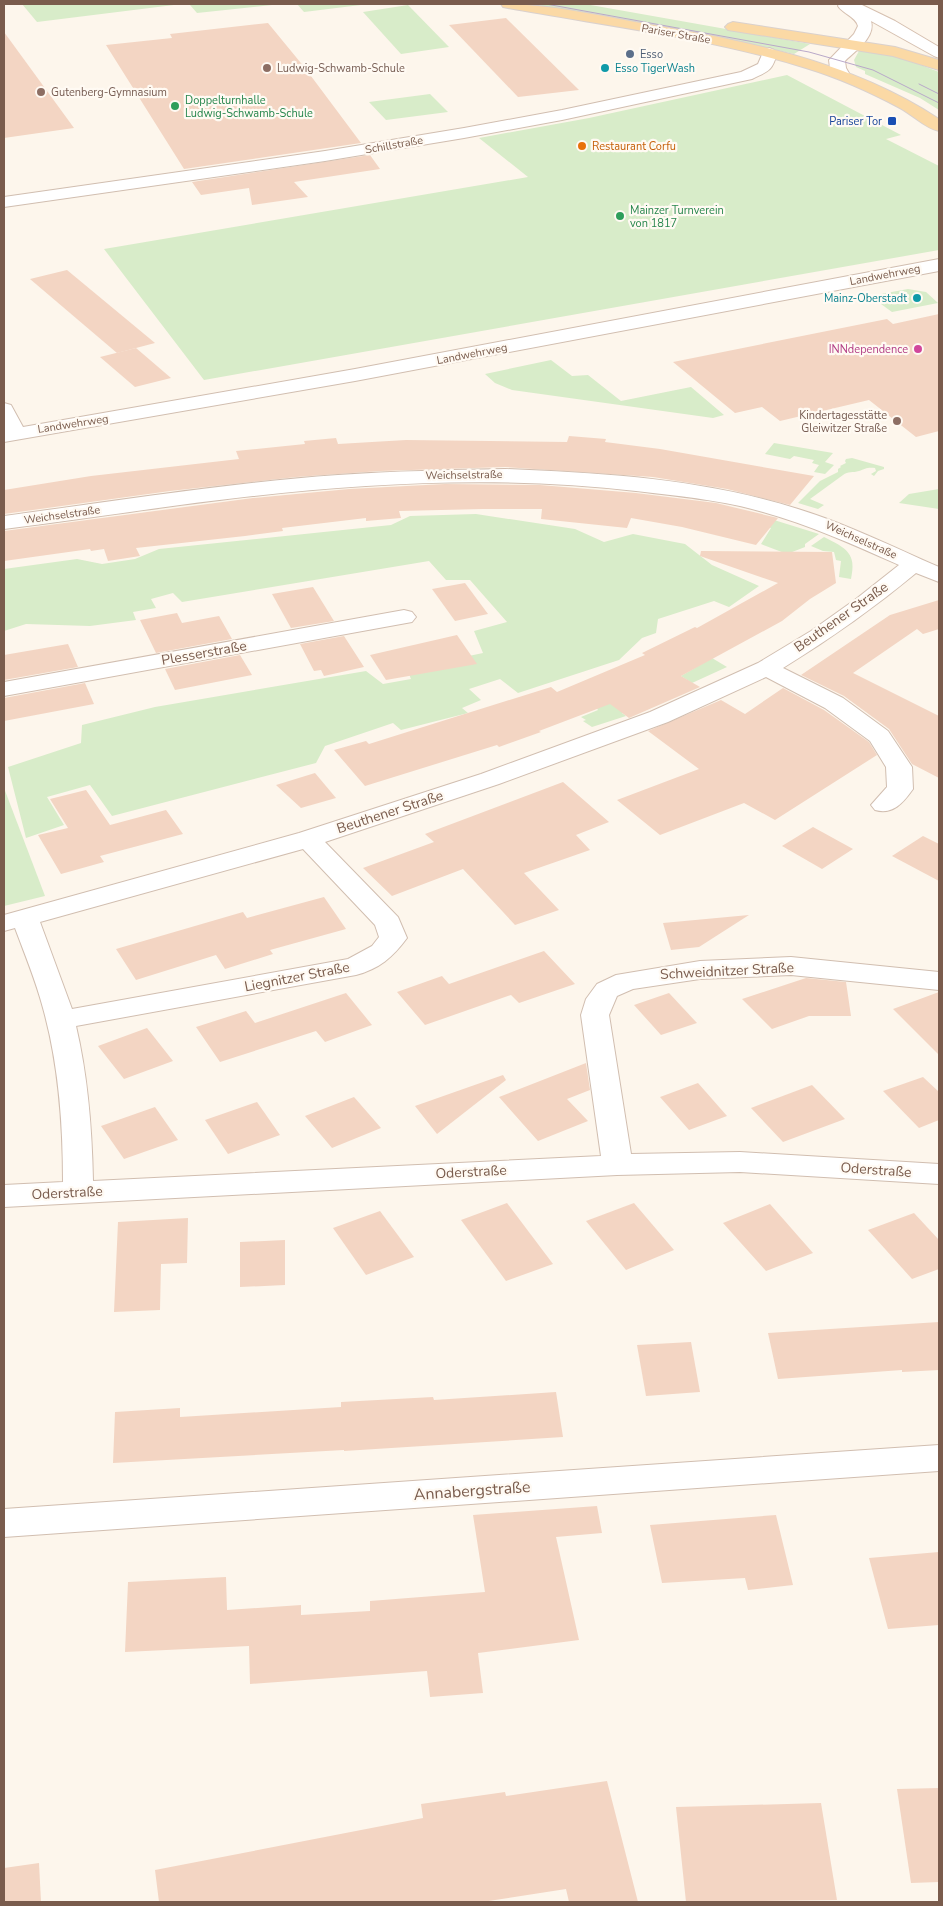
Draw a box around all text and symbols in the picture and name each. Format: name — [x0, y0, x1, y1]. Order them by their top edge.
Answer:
street label: Pariser Straße — [640, 21, 712, 47]
place label: Esso — [640, 47, 663, 62]
marker: Esso — [624, 48, 636, 60]
place label: Ludwig-Schwamb-Schule — [277, 61, 405, 76]
place label: Esso TigerWash — [615, 61, 695, 76]
marker: Ludwig-Schwamb-Schule — [261, 62, 273, 74]
marker: Esso TigerWash — [599, 62, 611, 74]
place label: Gutenberg-Gymnasium — [51, 85, 167, 100]
marker: Gutenberg-Gymnasium — [35, 86, 47, 98]
place label: Doppelturnhalle Ludwig-Schwamb-Schule — [185, 93, 313, 121]
marker: Doppelturnhalle Ludwig-Schwamb-Schule — [169, 100, 181, 112]
place label: Pariser Tor — [829, 114, 882, 129]
marker: Pariser Tor — [886, 115, 898, 127]
street label: Schillstraße — [364, 133, 424, 157]
place label: Restaurant Corfu — [592, 139, 676, 154]
marker: Restaurant Corfu — [576, 140, 588, 152]
place label: Mainzer Turnverein von 1817 — [630, 203, 724, 231]
marker: Mainzer Turnverein von 1817 — [614, 210, 626, 222]
street label: Landwehrweg — [848, 261, 922, 289]
place label: Mainz-Oberstadt — [824, 291, 907, 306]
marker: Mainz-Oberstadt — [911, 292, 923, 304]
street label: Landwehrweg — [435, 340, 509, 368]
place label: INNdependence — [829, 342, 908, 357]
marker: INNdependence — [912, 343, 924, 355]
place label: Kindertagesstätte Gleiwitzer Straße — [799, 408, 887, 436]
street label: Landwehrweg — [37, 411, 109, 437]
marker: Kindertagesstätte Gleiwitzer Straße — [891, 415, 903, 427]
street label: Weichselstraße — [425, 467, 503, 483]
street label: Weichselstraße — [23, 502, 101, 528]
street label: Weichselstraße — [823, 517, 899, 563]
street label: Beuthener Straße — [790, 577, 892, 657]
street label: Plesserstraße — [160, 636, 248, 670]
street label: Beuthener Straße — [334, 786, 446, 838]
street label: Liegnitzer Straße — [243, 957, 351, 997]
street label: Schweidnitzer Straße — [660, 958, 794, 984]
street label: Oderstraße — [840, 1158, 912, 1182]
street label: Oderstraße — [435, 1161, 507, 1183]
street label: Oderstraße — [31, 1182, 103, 1204]
street label: Annabergstraße — [413, 1476, 531, 1506]

